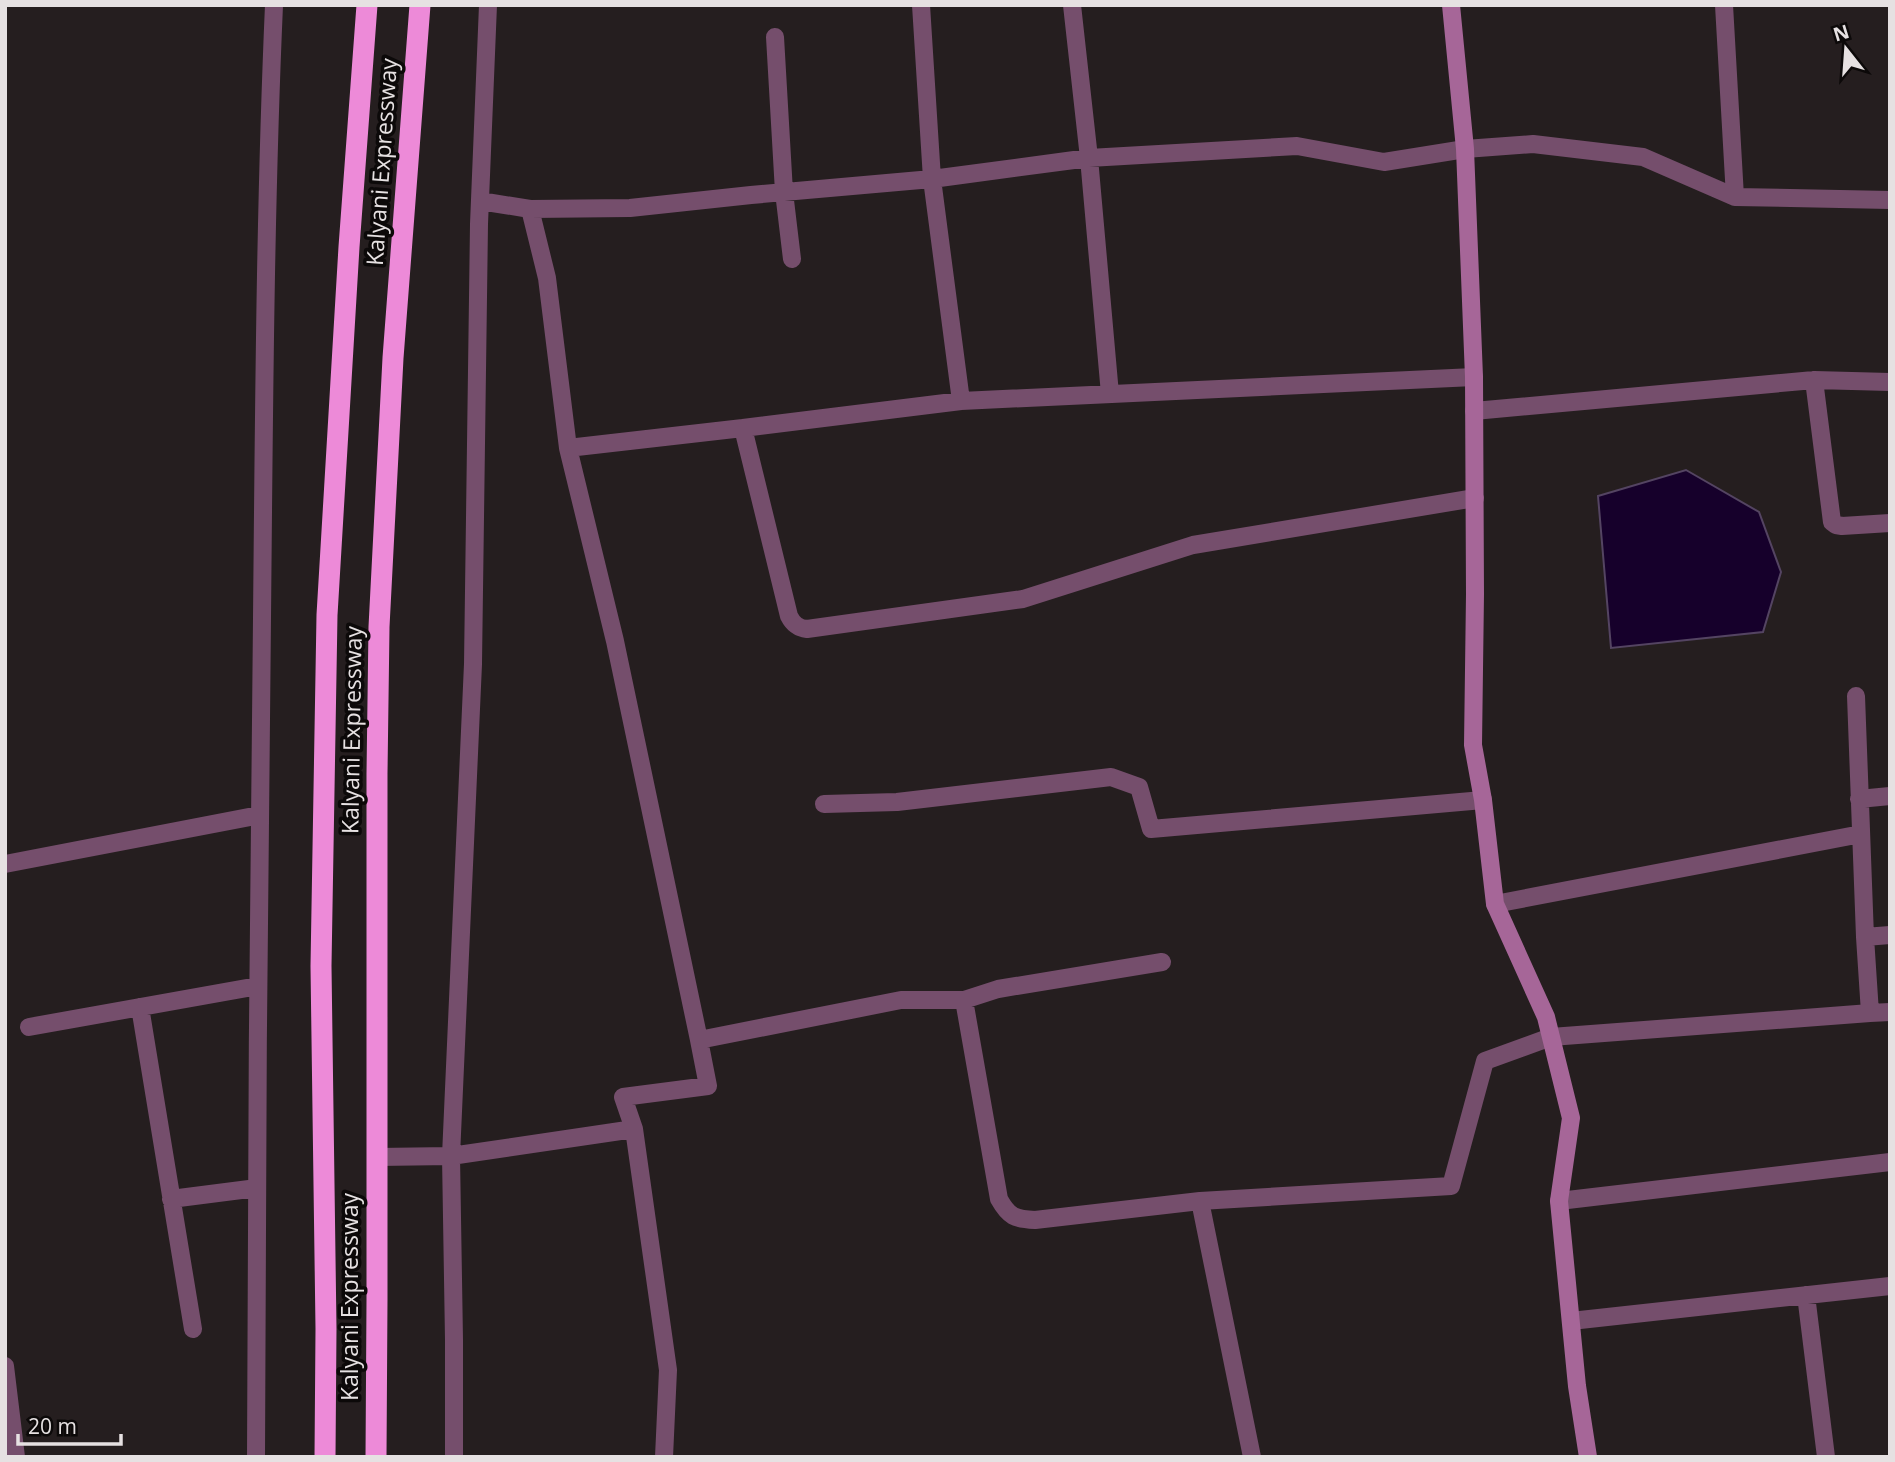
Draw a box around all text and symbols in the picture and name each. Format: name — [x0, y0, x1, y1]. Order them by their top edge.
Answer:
north arrow — [1811, 14, 1881, 84]
text: N — [1830, 18, 1852, 47]
street label: Kalyani Expressway — [358, 57, 404, 267]
street label: Kalyani Expressway — [333, 625, 369, 834]
street label: Kalyani Expressway — [333, 1192, 365, 1401]
scale bar — [18, 1402, 121, 1446]
text: 20 m — [28, 1412, 77, 1440]

